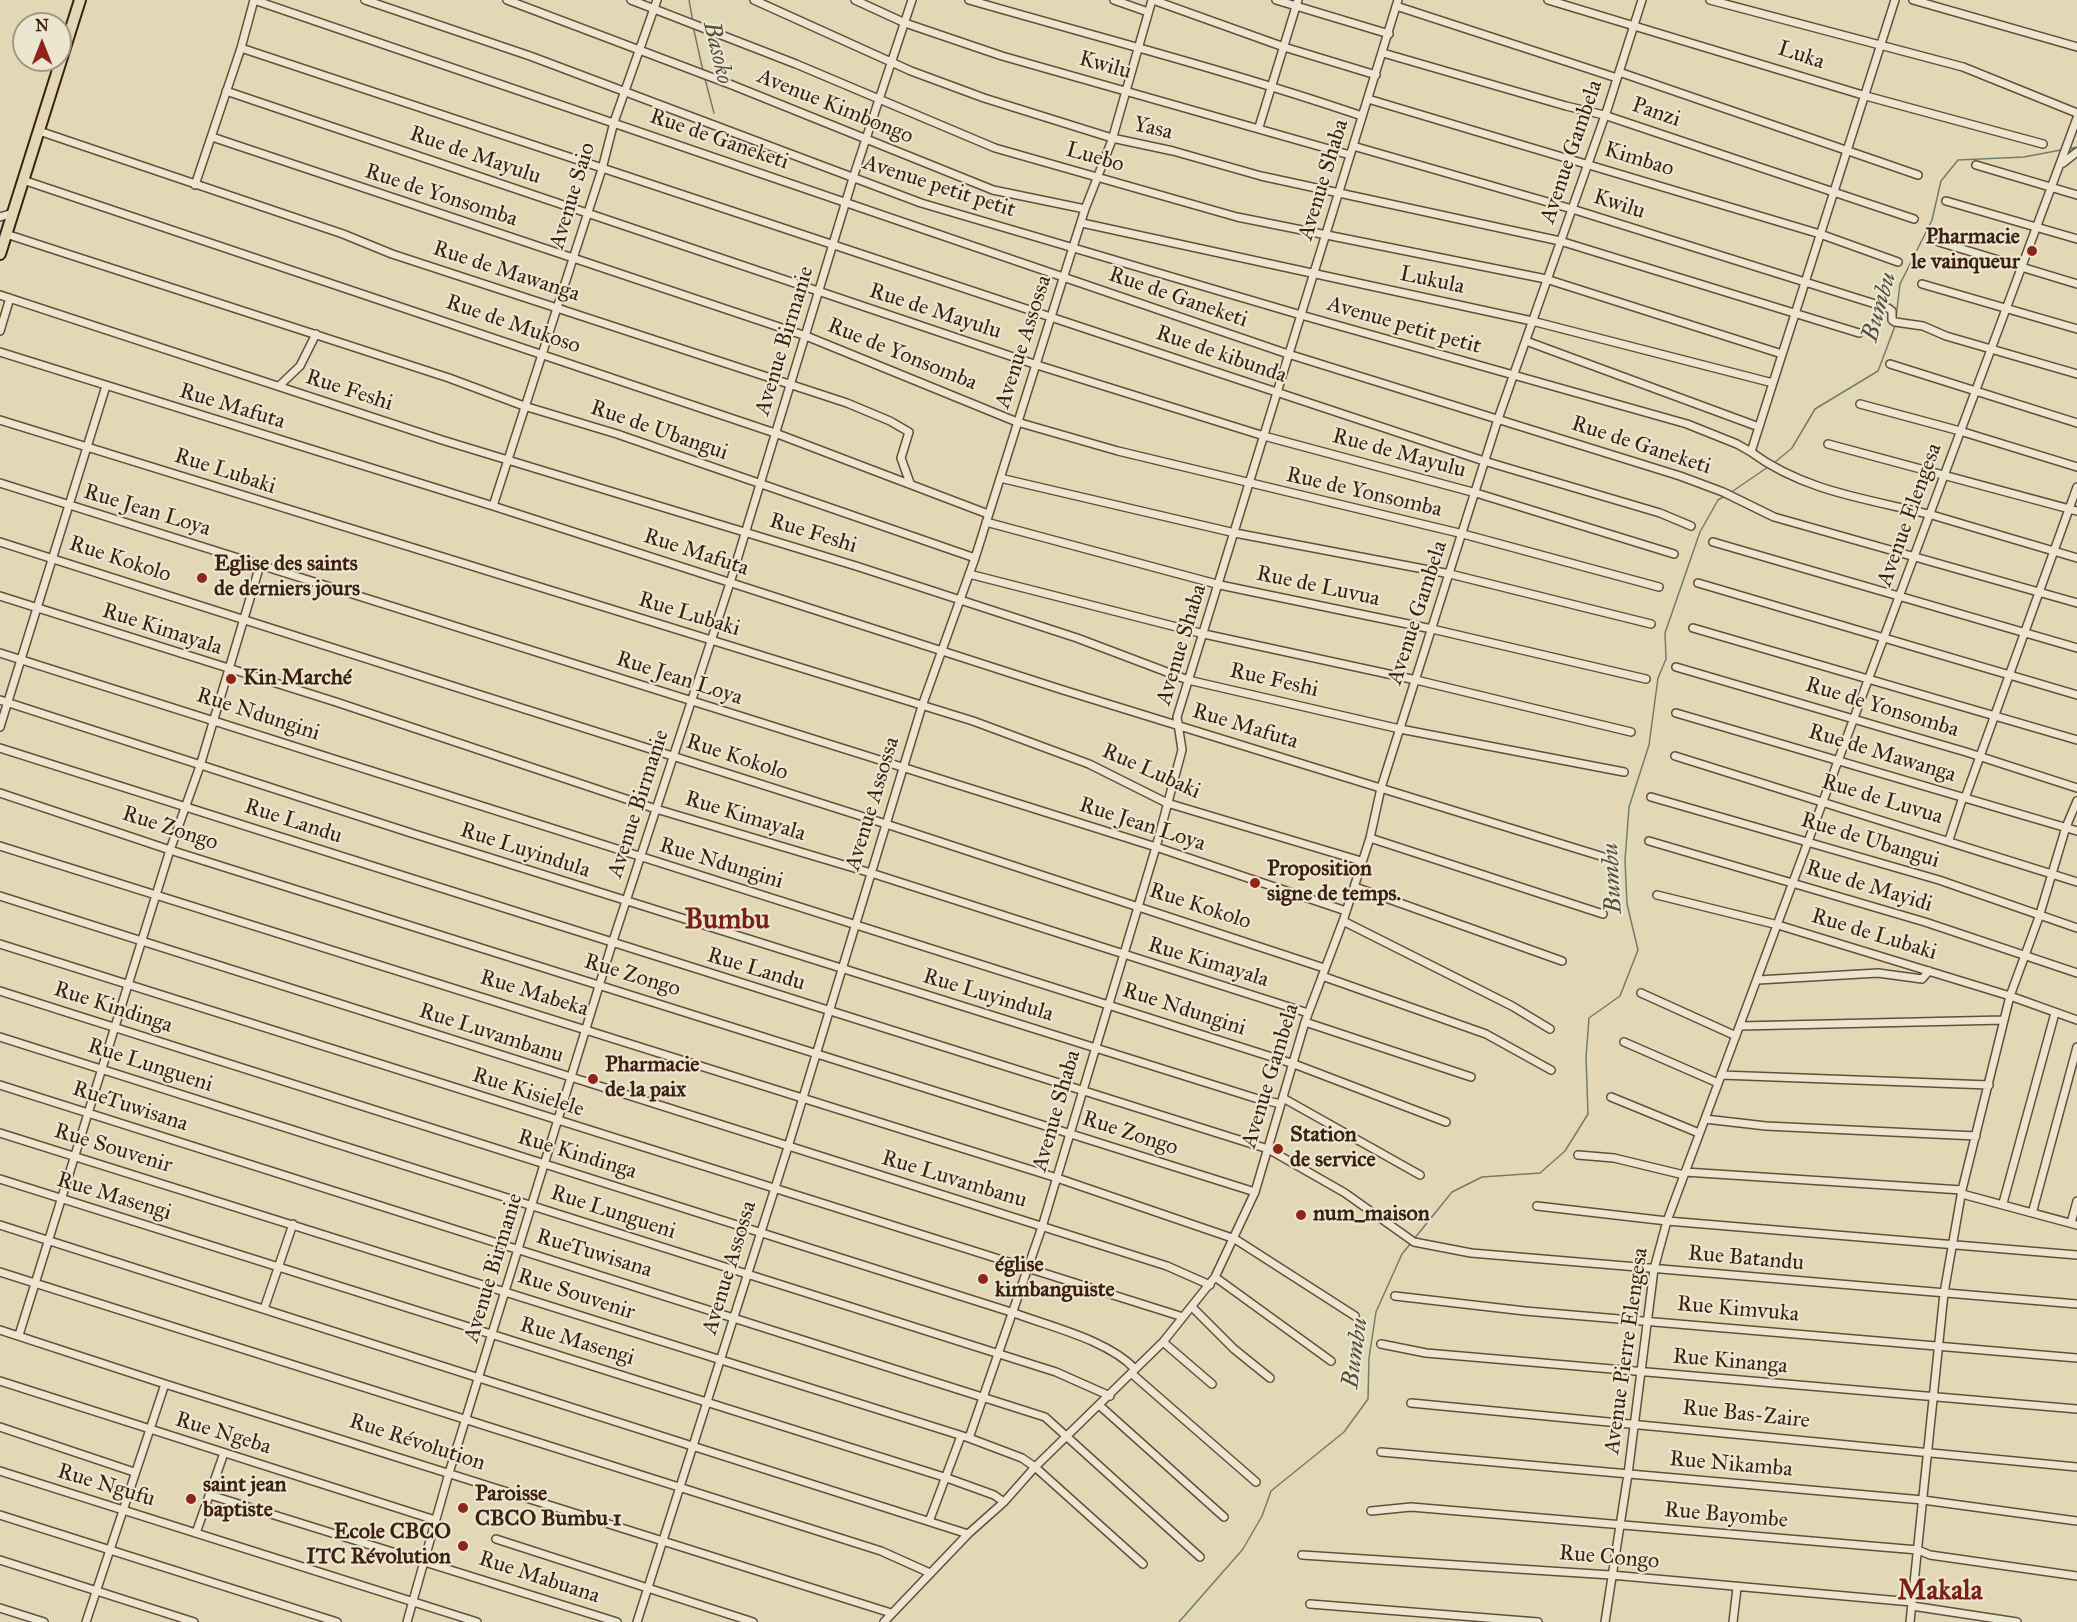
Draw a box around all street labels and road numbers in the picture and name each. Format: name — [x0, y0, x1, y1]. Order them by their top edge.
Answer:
street label: Luka — [1774, 36, 1828, 76]
street label: Kwilu — [1076, 46, 1134, 86]
street label: Avenue Kimbongo — [753, 64, 917, 150]
street label: Avenue Gambela — [1535, 77, 1609, 227]
street label: Panzi — [1628, 92, 1684, 134]
street label: Rue de Ganeketi — [646, 104, 792, 176]
street label: Yasa — [1131, 112, 1175, 146]
street label: Avenue Shaba — [1293, 116, 1355, 244]
street label: Rue de Mayulu — [406, 121, 544, 191]
street label: Luebo — [1063, 137, 1127, 179]
street label: Kimbao — [1601, 137, 1677, 183]
street label: Avenue Saio — [544, 140, 602, 252]
street label: Avenue petit petit — [859, 150, 1019, 224]
street label: Rue de Yonsomba — [361, 159, 521, 233]
street label: Kwilu — [1590, 184, 1648, 226]
street label: Rue de Mawanga — [429, 236, 583, 308]
street label: Lukula — [1397, 261, 1467, 301]
street label: Rue de Ganeketi — [1105, 262, 1251, 334]
street label: Avenue Birmanie — [750, 263, 820, 419]
street label: Avenue Assossa — [990, 272, 1058, 412]
street label: Rue de Mayulu — [866, 278, 1004, 346]
street label: Rue de Mukoso — [442, 290, 584, 360]
street label: Avenue petit petit — [1324, 291, 1484, 361]
street label: Rue de Yonsomba — [823, 313, 981, 397]
street label: Rue de kibunda — [1152, 320, 1290, 390]
street label: Rue Feshi — [302, 365, 396, 417]
street label: Rue Mafuta — [176, 378, 288, 436]
street label: Rue de Ubangui — [587, 395, 731, 467]
street label: Rue de Ganeketi — [1568, 411, 1714, 481]
street label: Rue de Mayulu — [1329, 424, 1469, 484]
street label: Avenue Elengesa — [1872, 440, 1948, 590]
street label: Rue Lubaki — [171, 443, 279, 501]
street label: Rue de Yonsomba — [1284, 462, 1444, 524]
street label: Rue Jean Loya — [80, 479, 214, 543]
street label: Rue Feshi — [766, 508, 860, 560]
street label: Rue Mafuta — [640, 524, 752, 582]
street label: Rue Kokolo — [66, 531, 174, 589]
street label: Avenue Gambela — [1382, 538, 1454, 688]
street label: Rue de Luvua — [1254, 561, 1382, 613]
street label: Avenue Shaba — [1151, 581, 1213, 709]
street label: Rue Lubaki — [635, 587, 743, 643]
street label: Rue Kimayala — [99, 598, 225, 662]
street label: Rue Jean Loya — [612, 646, 746, 712]
street label: Rue Feshi — [1227, 658, 1321, 704]
street label: Rue de Yonsomba — [1802, 672, 1962, 744]
street label: Rue Ndungini — [193, 683, 323, 747]
street label: Rue Mafuta — [1189, 698, 1301, 756]
street label: Rue de Mawanga — [1805, 719, 1959, 789]
street label: Avenue Birmanie — [603, 727, 675, 881]
street label: Rue Kokolo — [683, 729, 791, 787]
street label: Avenue Assossa — [840, 734, 906, 874]
street label: Rue Lubaki — [1098, 739, 1204, 805]
street label: Rue de Luvua — [1818, 769, 1946, 831]
street label: Rue Kimayala — [681, 786, 809, 848]
street label: Rue Jean Loya — [1075, 792, 1209, 858]
street label: Rue Landu — [241, 794, 345, 850]
street label: Rue Zongo — [119, 801, 221, 857]
street label: Rue de Ubangui — [1797, 807, 1943, 875]
street label: Rue Luyindula — [457, 818, 593, 884]
street label: Rue Ndungini — [656, 833, 786, 895]
street label: Rue de Mayidi — [1803, 855, 1935, 919]
street label: Rue Kokolo — [1146, 878, 1254, 936]
street label: Rue de Lubaki — [1808, 903, 1940, 967]
street label: Rue Kimayala — [1144, 932, 1272, 994]
street label: Rue Landu — [704, 943, 808, 997]
street label: Rue Zongo — [581, 949, 683, 1003]
street label: Rue Luyindula — [920, 964, 1056, 1028]
street label: Rue Mabeka — [477, 965, 591, 1023]
street label: Rue Kindinga — [50, 976, 176, 1040]
street label: Rue Ndungini — [1119, 978, 1249, 1042]
street label: Rue Luvambanu — [415, 998, 567, 1070]
street label: Avenue Gambela — [1237, 1001, 1305, 1151]
street label: Rue Lungueni — [84, 1033, 216, 1099]
street label: Avenue Shaba — [1027, 1047, 1087, 1175]
street label: Rue Kisielele — [469, 1063, 587, 1123]
street label: RueTuwisana — [69, 1076, 191, 1138]
street label: Rue Zongo — [1079, 1106, 1181, 1162]
street label: Rue Souvenir — [51, 1119, 175, 1179]
street label: Rue Kindinga — [514, 1124, 640, 1186]
street label: Rue Luvambanu — [878, 1145, 1030, 1215]
street label: Rue Masengi — [54, 1167, 174, 1227]
street label: Rue Lungueni — [547, 1180, 679, 1246]
street label: Avenue Birmanie — [459, 1190, 529, 1346]
street label: Avenue Assossa — [697, 1198, 763, 1338]
street label: RueTuwisana — [533, 1224, 655, 1284]
street label: Rue Batandu — [1687, 1241, 1805, 1277]
street label: Avenue Pierre Elengesa — [1599, 1246, 1655, 1456]
street label: Rue Souvenir — [514, 1264, 638, 1326]
street label: Rue Kimvuka — [1676, 1292, 1800, 1328]
street label: Rue Masengi — [517, 1312, 637, 1372]
street label: Rue Kinanga — [1671, 1344, 1789, 1380]
street label: Rue Bas-Zaire — [1681, 1395, 1811, 1435]
street label: Rue Ngeba — [172, 1407, 274, 1461]
street label: Rue Révolution — [346, 1409, 488, 1477]
street label: Rue Nikamba — [1668, 1446, 1794, 1484]
street label: Rue Ngufu — [54, 1459, 158, 1513]
street label: Rue Bayombe — [1663, 1497, 1789, 1535]
street label: Rue Congo — [1558, 1540, 1660, 1576]
street label: Rue Mabuana — [475, 1546, 603, 1610]

